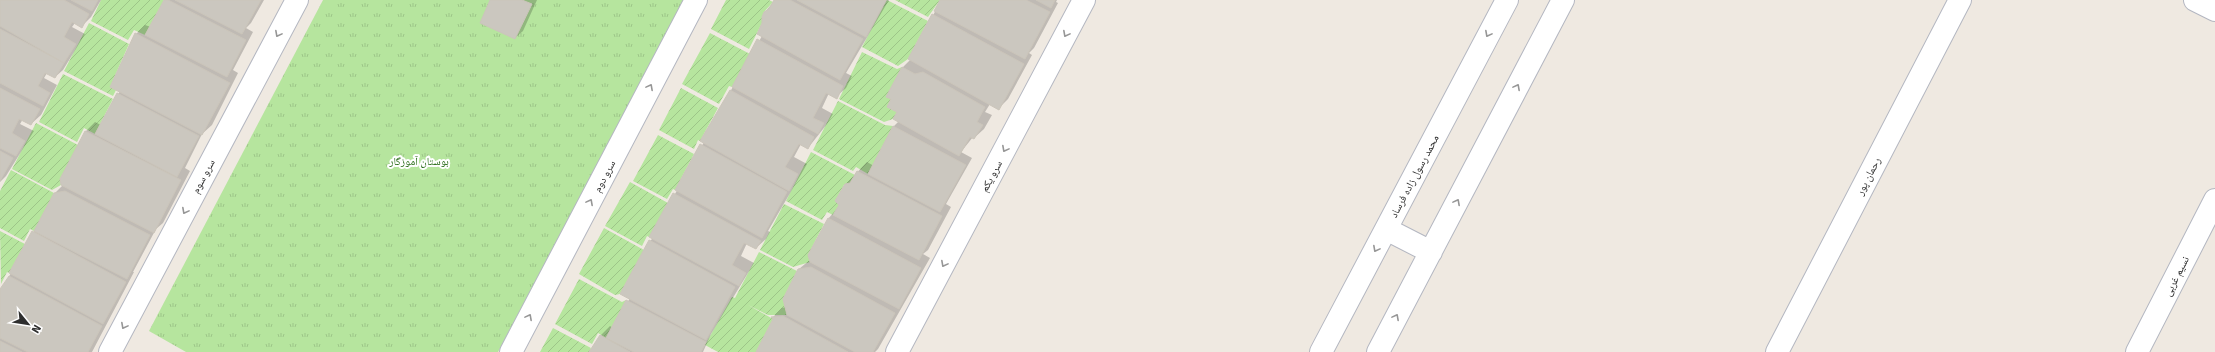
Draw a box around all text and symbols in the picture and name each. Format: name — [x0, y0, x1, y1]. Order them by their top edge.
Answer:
one-way arrow — [276, 30, 283, 38]
one-way arrow — [1063, 30, 1071, 38]
one-way arrow — [1486, 30, 1493, 38]
one-way arrow — [645, 84, 653, 92]
one-way arrow — [1512, 84, 1520, 91]
street label: محمد رسول زاده فرساد — [1387, 133, 1442, 220]
one-way arrow — [1002, 145, 1010, 153]
park label: بوستان آموزگار — [388, 155, 449, 168]
street label: رحمان پور — [1853, 155, 1884, 198]
street label: سرو سوم — [189, 157, 218, 196]
street label: سرو دوم — [591, 158, 618, 194]
street label: سرو یکم — [978, 158, 1006, 195]
one-way arrow — [585, 199, 592, 207]
one-way arrow — [1452, 199, 1459, 207]
one-way arrow — [182, 207, 189, 214]
one-way arrow — [1373, 244, 1380, 252]
street label: نسیم غربی — [2161, 254, 2193, 299]
one-way arrow — [942, 260, 949, 268]
north arrow — [8, 304, 48, 344]
one-way arrow — [524, 314, 532, 322]
one-way arrow — [1391, 314, 1399, 322]
text: N — [29, 322, 44, 335]
one-way arrow — [121, 322, 129, 329]

